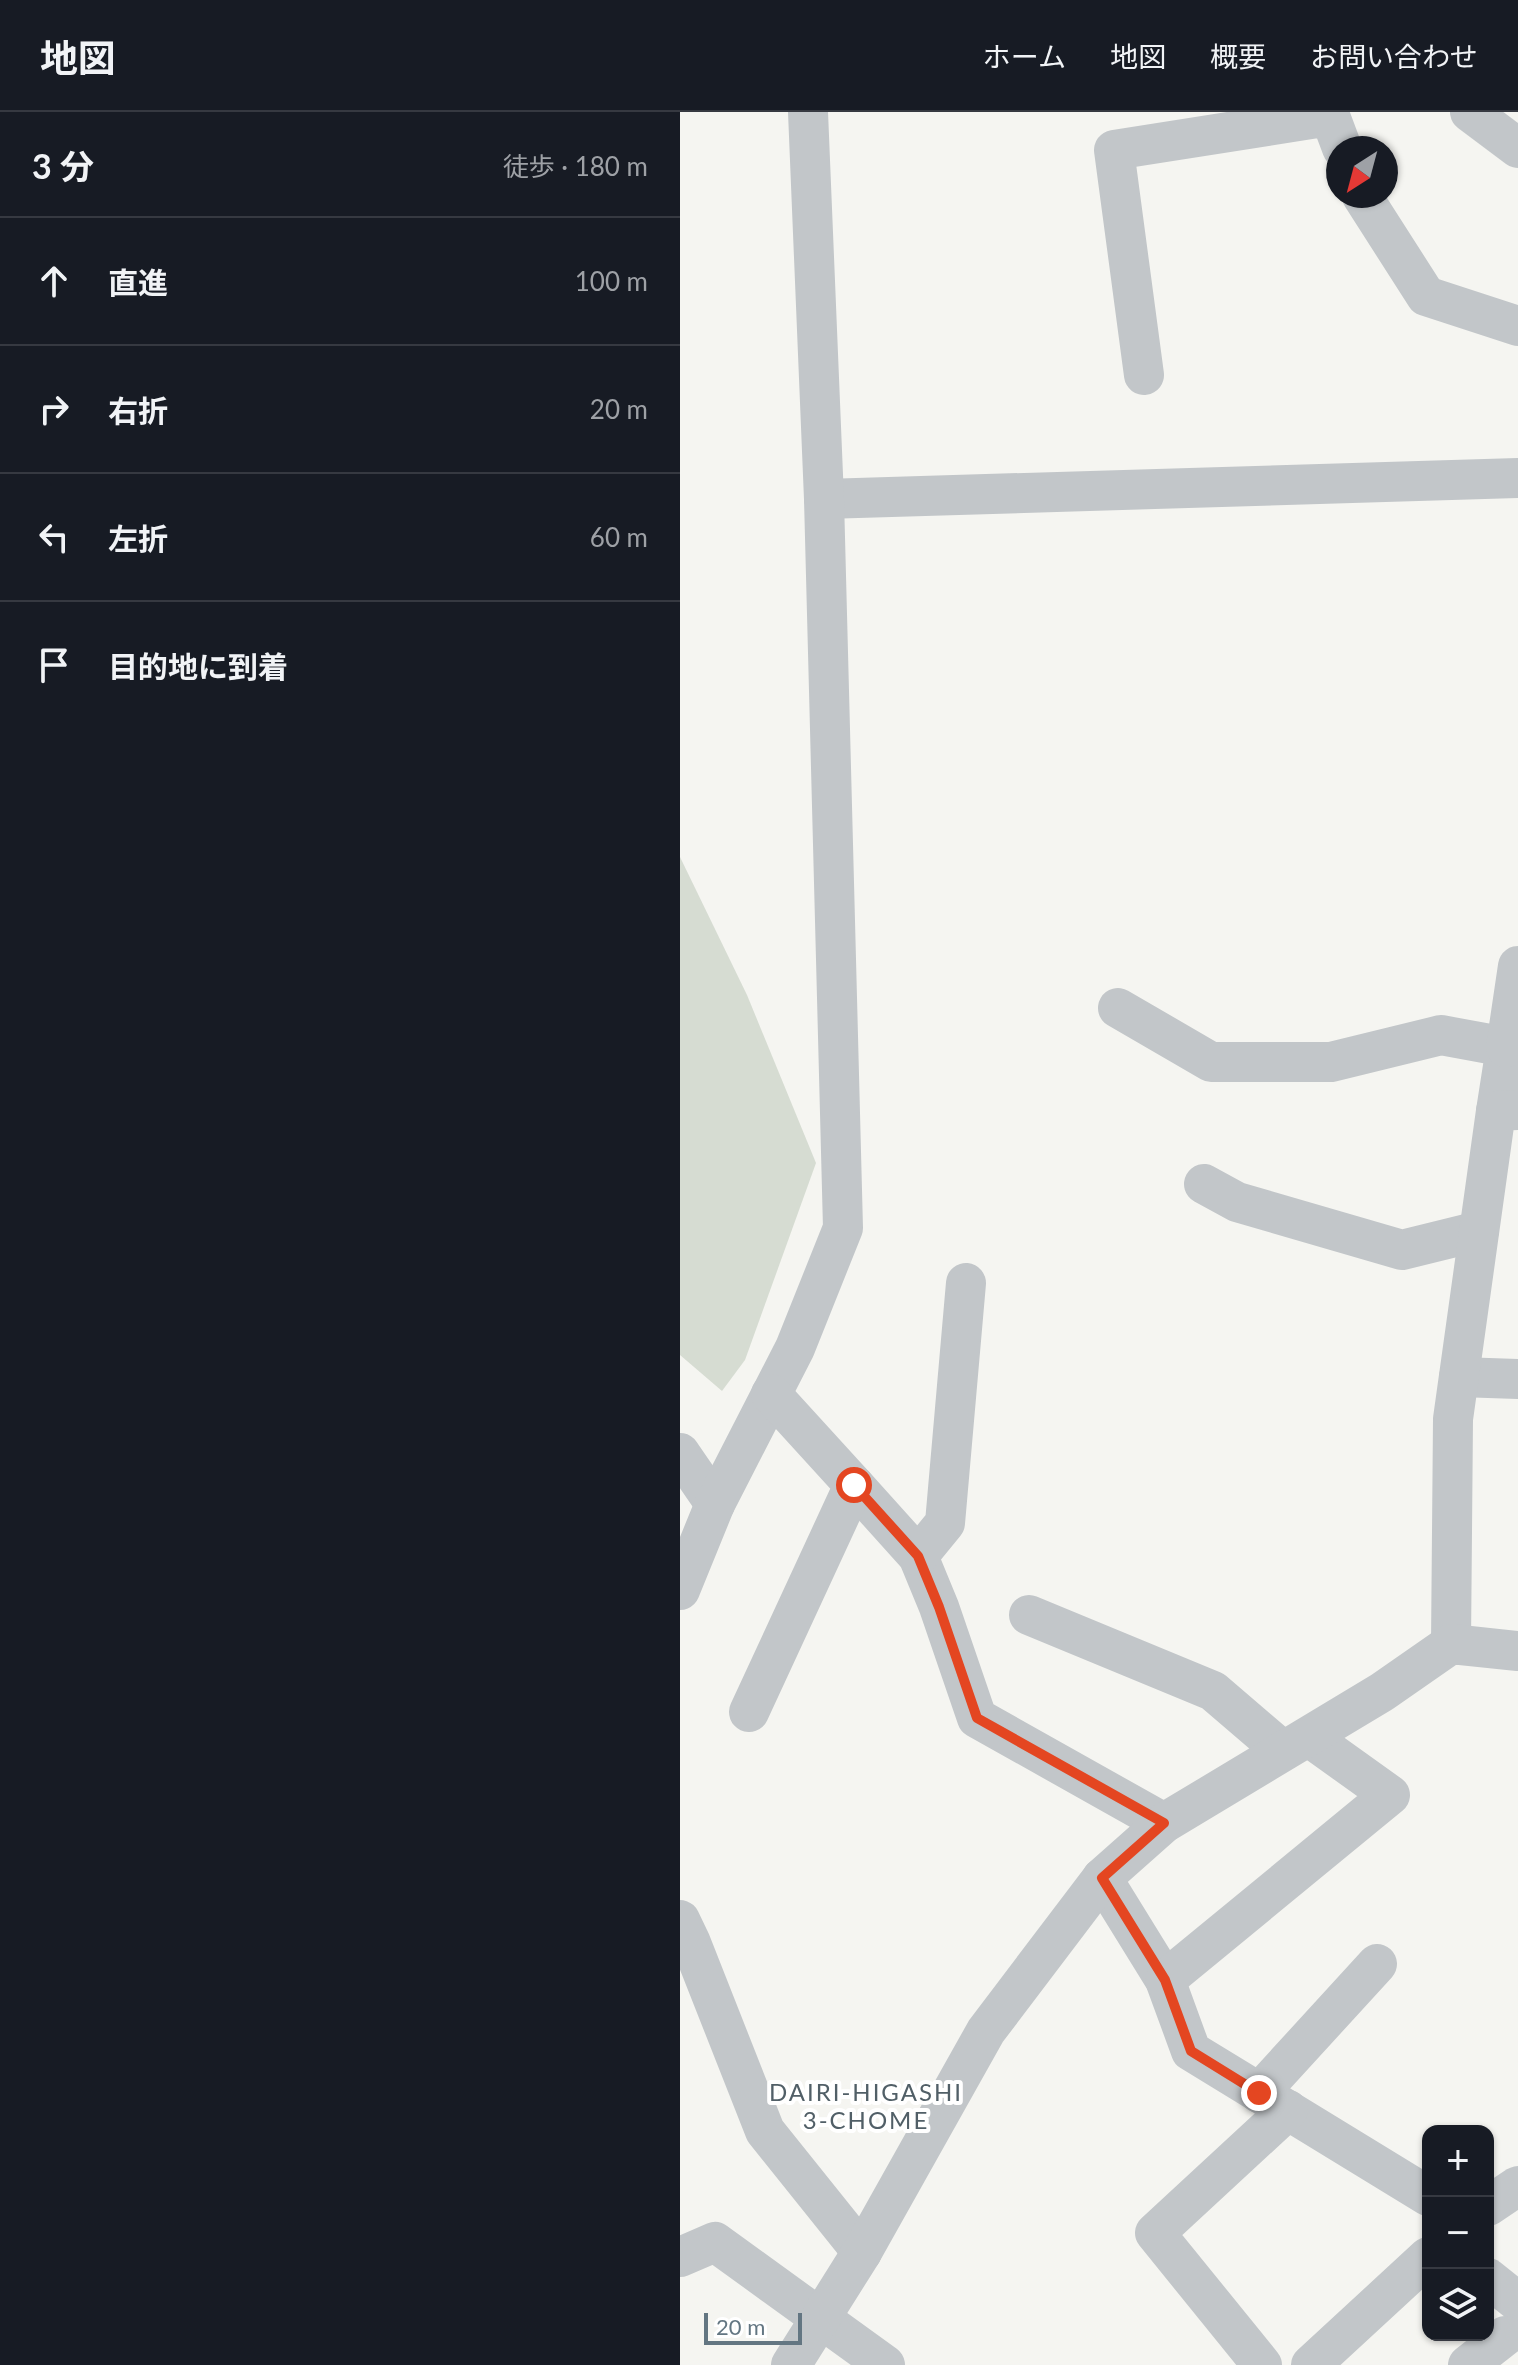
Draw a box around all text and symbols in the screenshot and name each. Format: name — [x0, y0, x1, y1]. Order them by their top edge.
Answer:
text: 地図 — [40, 34, 116, 80]
text: ホーム — [983, 39, 1066, 73]
text: 地図 — [1110, 39, 1166, 73]
text: 概要 — [1210, 39, 1266, 73]
text: お問い合わせ — [1310, 39, 1478, 73]
north arrow — [1326, 136, 1398, 208]
text: 3 分 — [32, 145, 94, 186]
text: 徒歩 · 180 m — [503, 150, 648, 182]
icon: ahead — [32, 259, 76, 303]
text: 直進 — [108, 264, 168, 300]
text: 100 m — [575, 265, 648, 297]
icon: right — [32, 387, 76, 431]
text: 右折 — [108, 392, 168, 428]
text: 20 m — [590, 393, 648, 425]
icon: left — [32, 515, 76, 559]
text: 左折 — [108, 520, 168, 556]
text: 60 m — [590, 521, 648, 553]
icon: arrive — [32, 643, 76, 687]
text: 目的地に到着 — [108, 648, 288, 684]
route start — [836, 1467, 872, 1503]
route end — [1241, 2075, 1277, 2111]
district label: DAIRI-HIGASHI 3-CHOME — [769, 2077, 963, 2134]
map controls — [1422, 2125, 1494, 2341]
button: + — [1422, 2125, 1494, 2197]
button: − — [1422, 2197, 1494, 2269]
button: layers — [1422, 2269, 1494, 2341]
scale bar — [704, 2309, 802, 2345]
text: 20 m — [716, 2313, 765, 2340]

